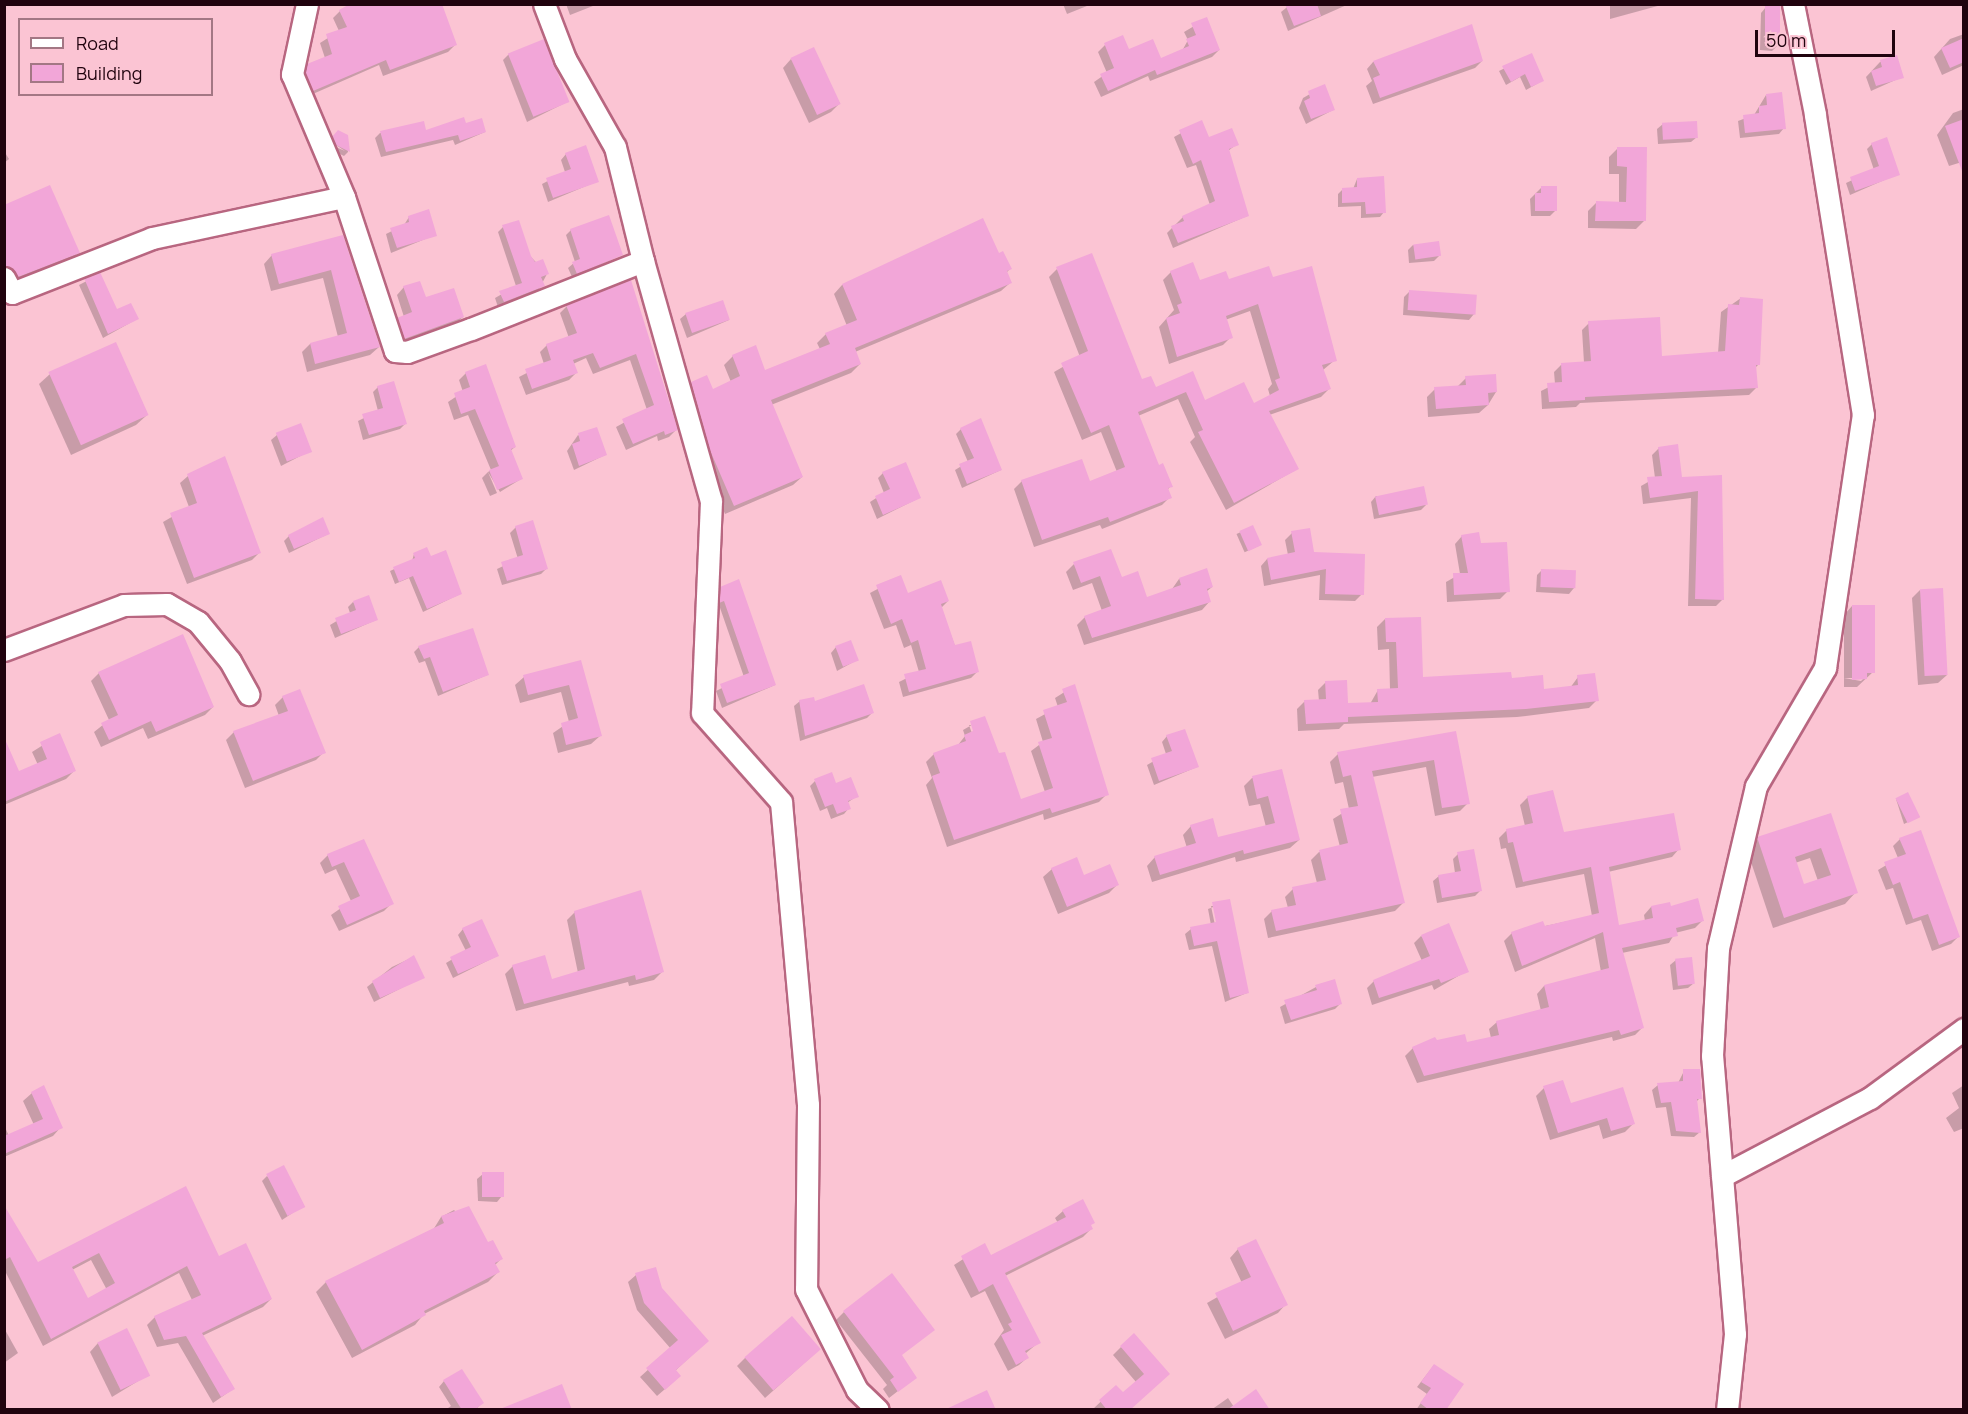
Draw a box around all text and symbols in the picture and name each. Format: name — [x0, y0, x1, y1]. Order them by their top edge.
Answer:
legend — [18, 18, 213, 96]
scale bar — [1758, 18, 1898, 56]
text: 50 m — [1766, 28, 1806, 52]
text: Road — [76, 31, 119, 55]
text: Building — [76, 61, 142, 85]

